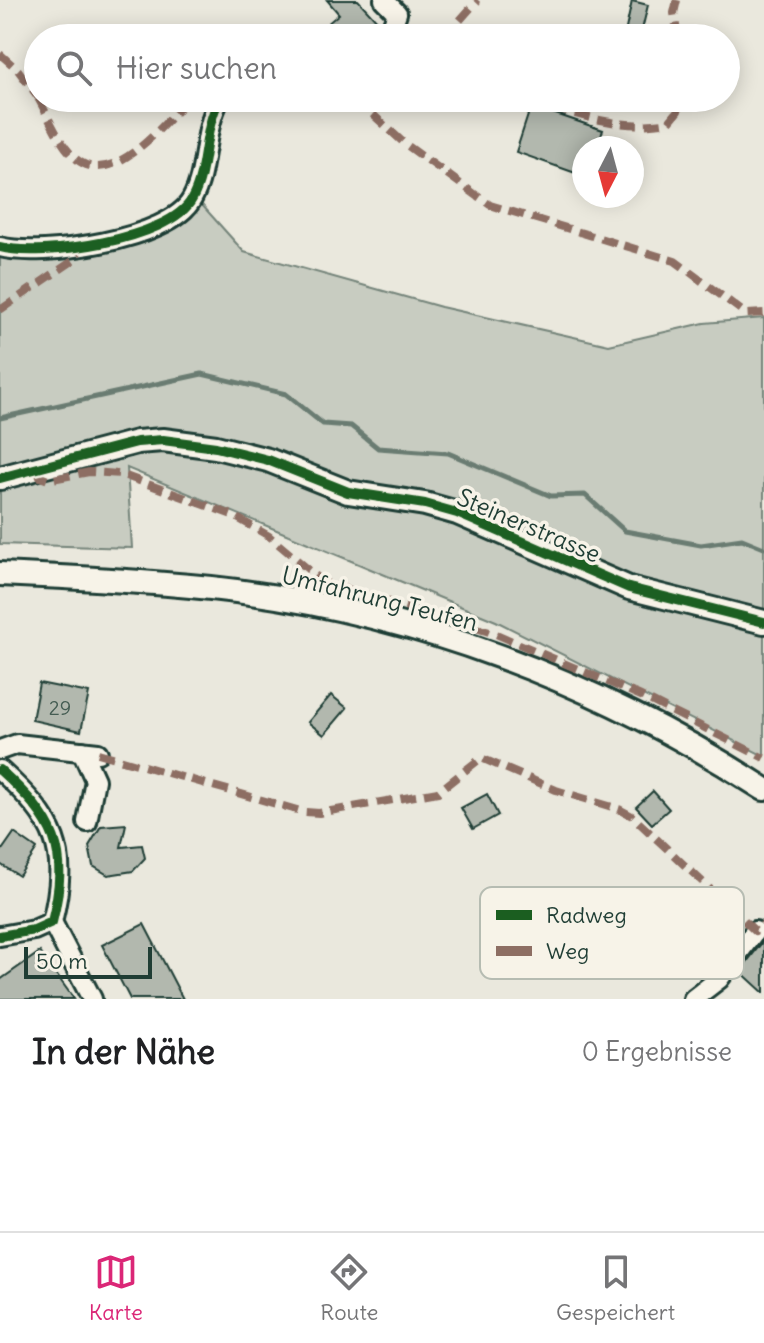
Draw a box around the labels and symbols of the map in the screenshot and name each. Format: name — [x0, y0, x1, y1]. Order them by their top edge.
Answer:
north arrow — [572, 136, 644, 208]
street label: Steinerstrasse — [453, 481, 605, 569]
street label: Umfahrung Teufen — [279, 559, 481, 637]
house number: 29 — [49, 695, 71, 720]
legend — [480, 887, 744, 979]
text: Radweg — [546, 901, 627, 929]
text: Weg — [546, 937, 589, 965]
scale bar — [24, 943, 152, 979]

